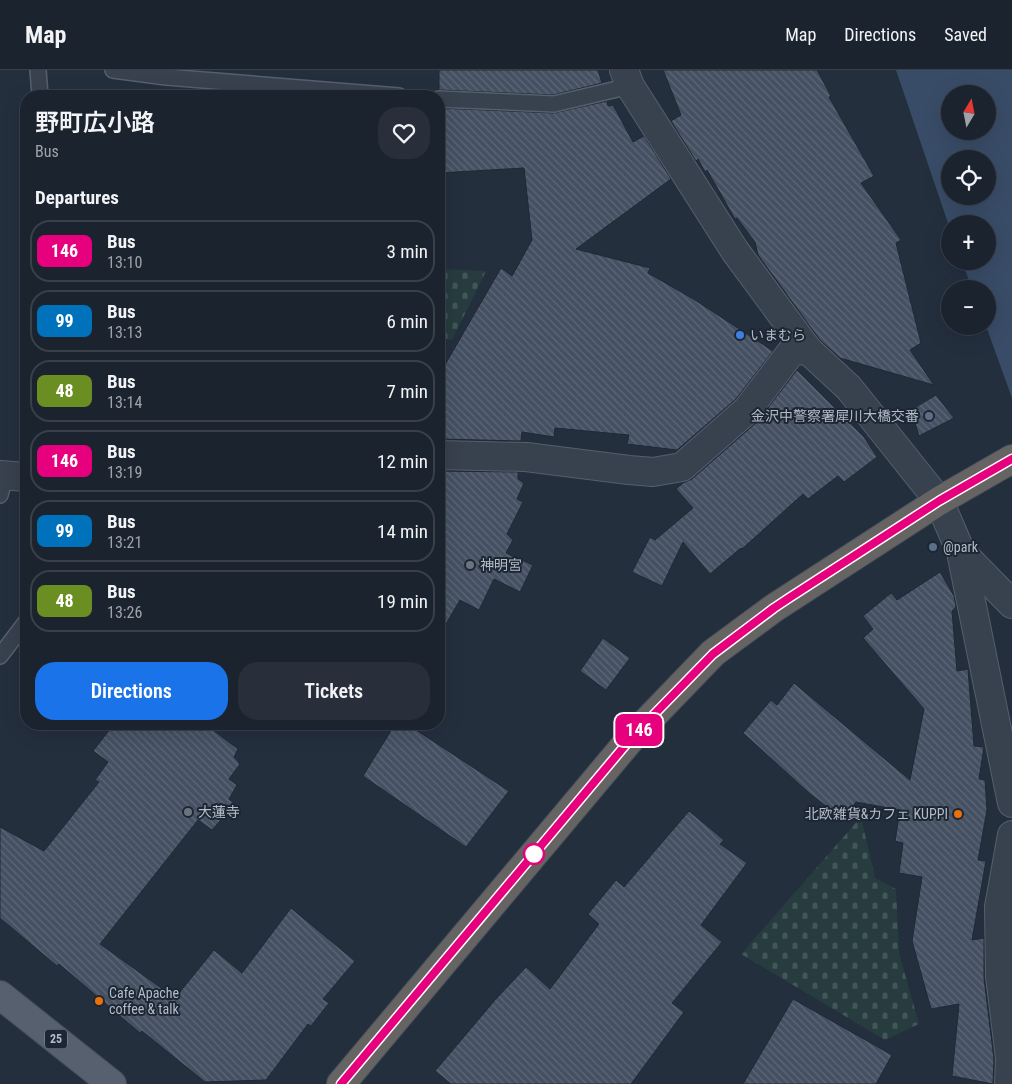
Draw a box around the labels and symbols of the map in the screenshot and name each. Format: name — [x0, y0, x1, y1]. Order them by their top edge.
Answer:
north arrow — [941, 85, 996, 140]
place label: いまむら — [750, 327, 806, 343]
marker: いまむら — [734, 329, 746, 341]
place label: 金沢中警察署犀川大橋交番 — [751, 408, 919, 424]
marker: 金沢中警察署犀川大橋交番 — [923, 410, 935, 422]
place label: @park — [943, 539, 979, 555]
marker: @park — [927, 541, 939, 553]
place label: 神明宮 — [480, 557, 522, 573]
marker: 神明宮 — [464, 559, 476, 571]
line badge: 146 — [610, 714, 668, 746]
place label: 大蓮寺 — [198, 804, 240, 820]
marker: 大蓮寺 — [182, 806, 194, 818]
place label: 北欧雑貨&カフェ KUPPI — [805, 806, 948, 822]
marker: 北欧雑貨&カフェ KUPPI — [952, 808, 964, 820]
unlabelled marker — [523, 843, 545, 865]
place label: Cafe Apache coffee & talk — [109, 985, 180, 1017]
marker: Cafe Apache coffee & talk — [93, 995, 105, 1007]
road number: 25 — [45, 1030, 67, 1049]

